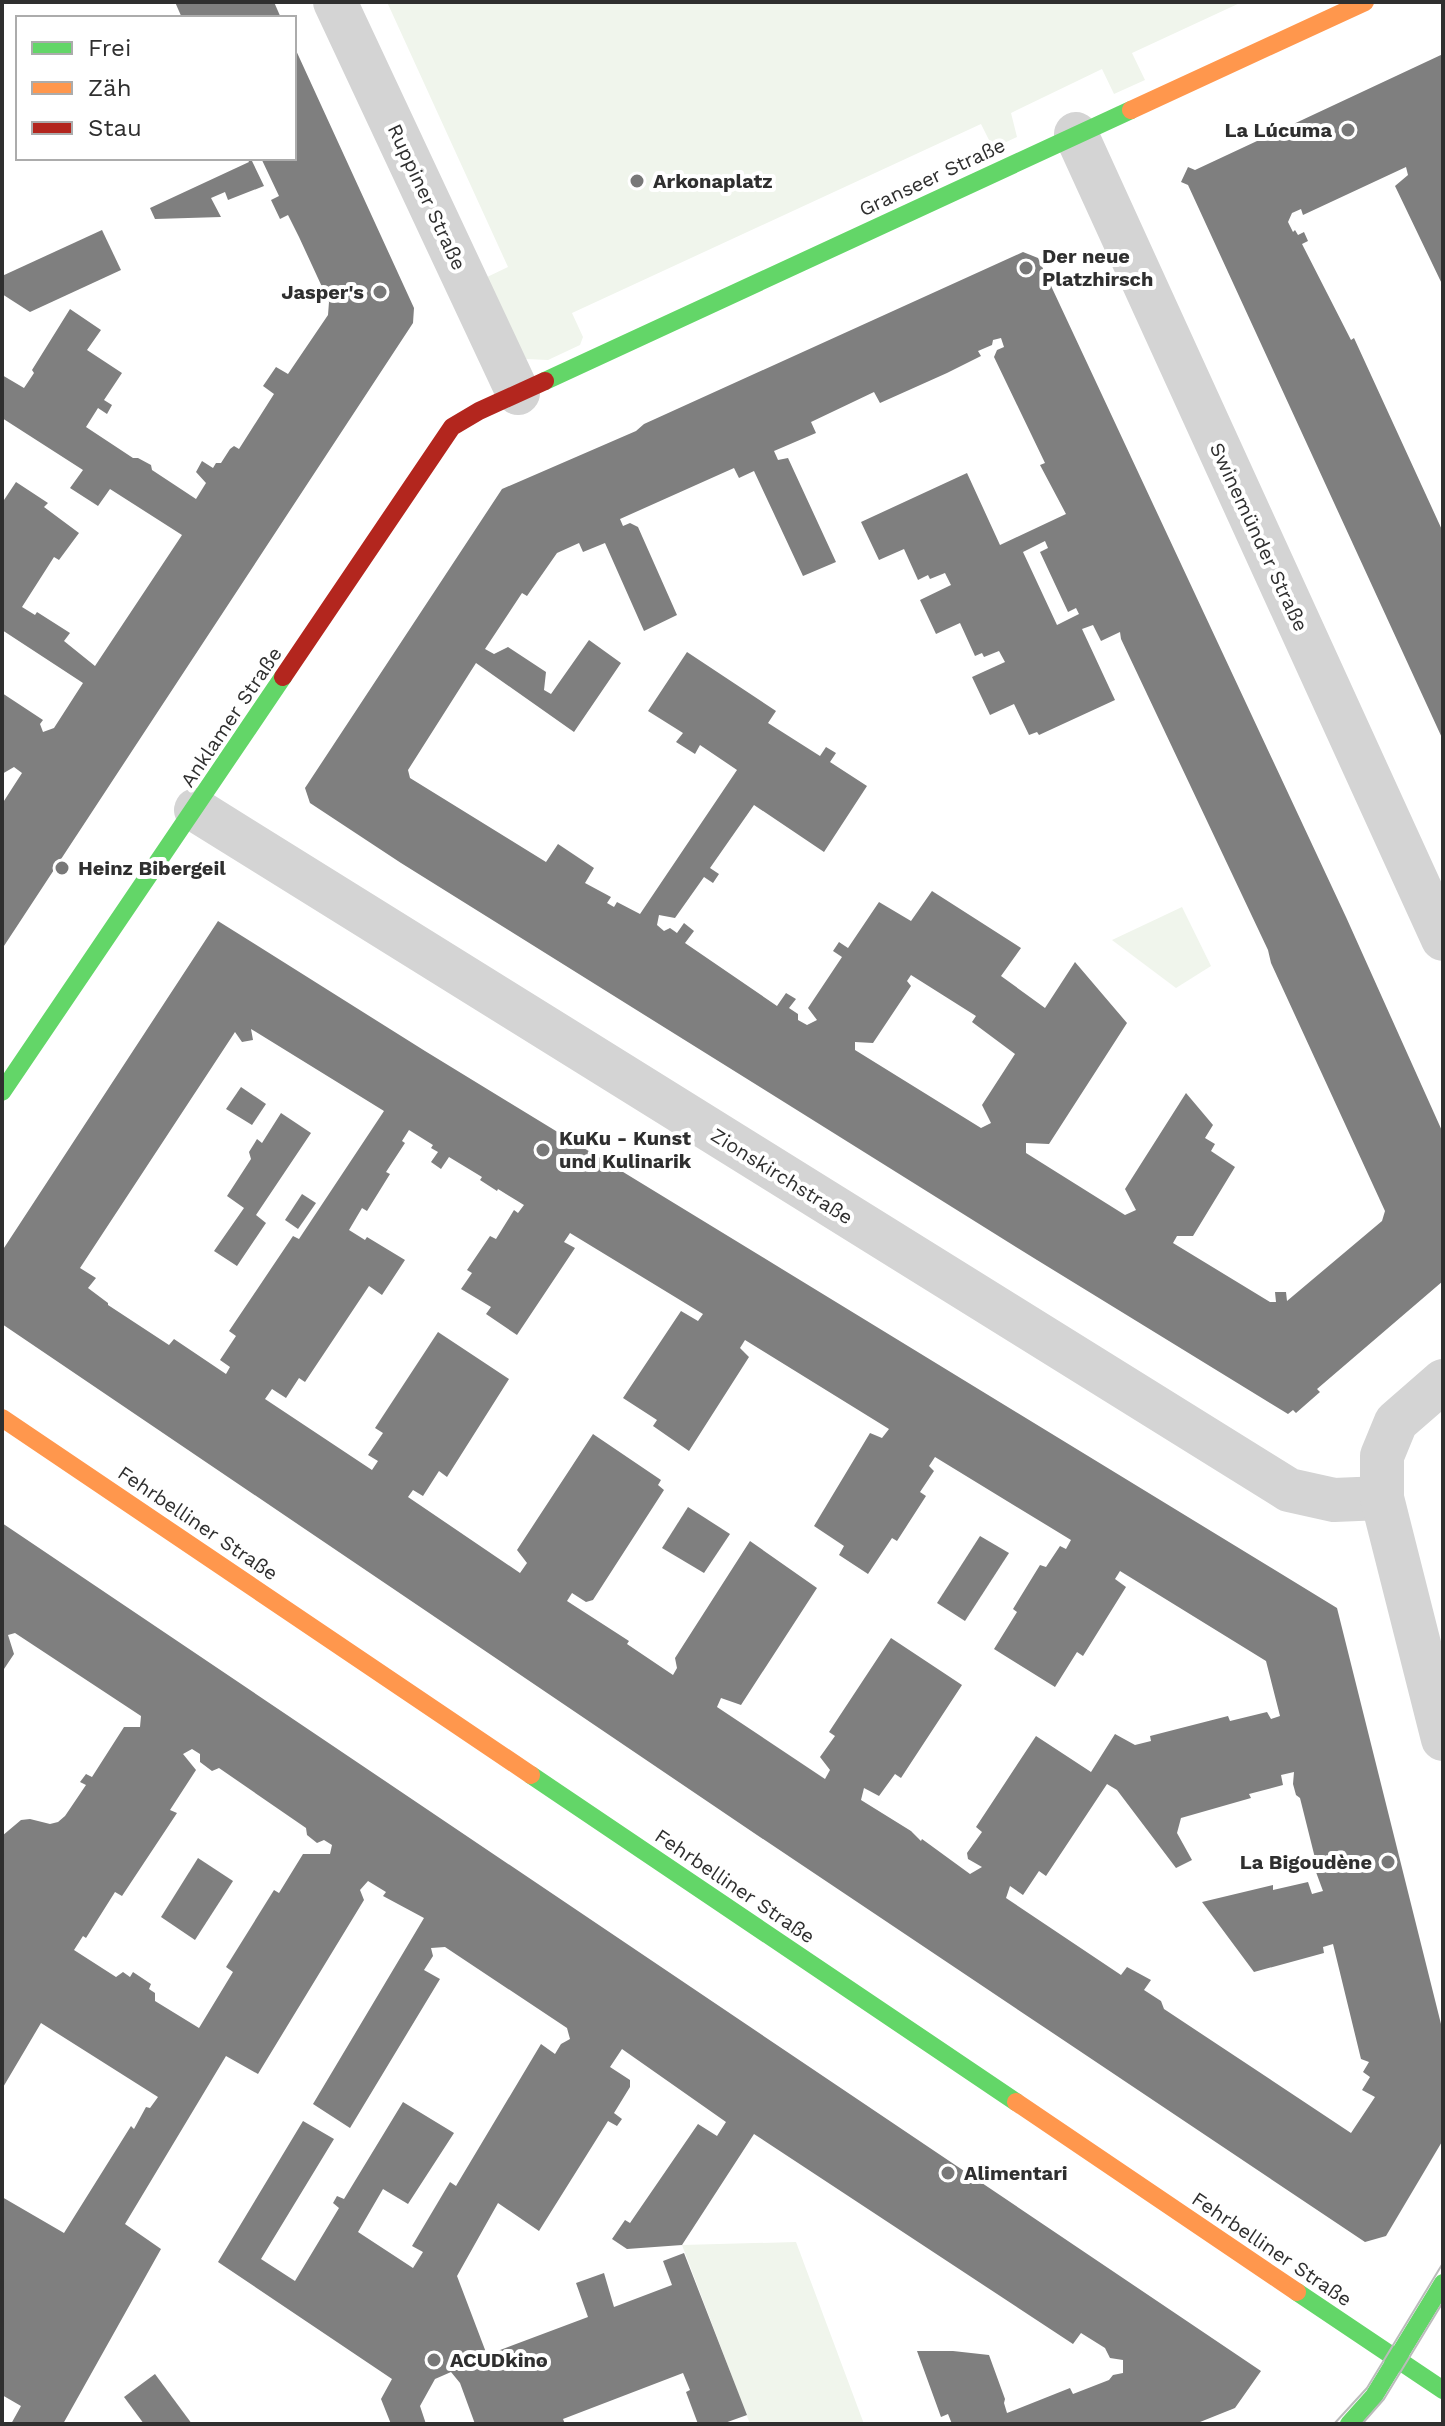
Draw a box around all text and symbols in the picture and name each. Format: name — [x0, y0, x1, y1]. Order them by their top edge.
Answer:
legend — [16, 16, 296, 160]
text: Frei — [88, 34, 131, 62]
text: Zäh — [88, 74, 132, 102]
text: Stau — [88, 114, 142, 142]
place label: La Lúcuma — [1224, 118, 1332, 142]
street label: Ruppiner Straße — [383, 120, 471, 274]
marker: La Lúcuma — [1339, 121, 1357, 139]
street label: Granseer Straße — [855, 133, 1009, 221]
place label: Arkonaplatz — [653, 169, 772, 193]
marker: Arkonaplatz — [628, 172, 646, 190]
place label: Der neue Platzhirsch — [1042, 244, 1153, 291]
marker: Der neue Platzhirsch — [1017, 259, 1035, 277]
place label: Jasper's — [281, 280, 364, 304]
marker: Jasper's — [371, 283, 389, 301]
street label: Swinemünder Straße — [1205, 439, 1313, 635]
street label: Anklamer Straße — [175, 642, 287, 792]
place label: Heinz Bibergeil — [78, 856, 226, 880]
marker: Heinz Bibergeil — [53, 859, 71, 877]
street label: Zionskirchstraße — [707, 1123, 857, 1229]
place label: KuKu - Kunst und Kulinarik — [559, 1126, 692, 1173]
marker: KuKu - Kunst und Kulinarik — [534, 1141, 552, 1159]
street label: Fehrbelliner Straße — [114, 1461, 282, 1585]
street label: Fehrbelliner Straße — [651, 1824, 819, 1948]
place label: La Bigoudène — [1240, 1850, 1372, 1874]
marker: La Bigoudène — [1379, 1853, 1397, 1871]
place label: Alimentari — [964, 2161, 1068, 2185]
marker: Alimentari — [939, 2164, 957, 2182]
street label: Fehrbelliner Straße — [1188, 2187, 1356, 2311]
place label: ACUDkino — [450, 2348, 548, 2372]
marker: ACUDkino — [425, 2351, 443, 2369]

